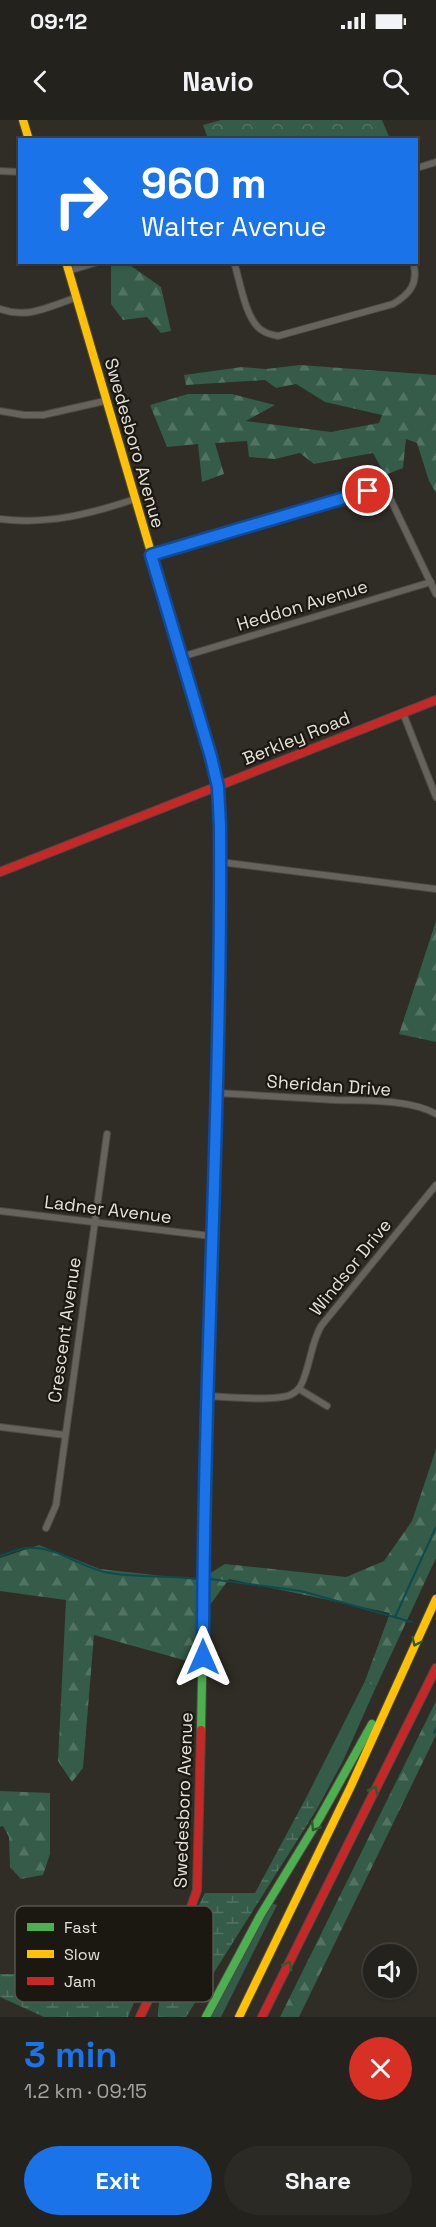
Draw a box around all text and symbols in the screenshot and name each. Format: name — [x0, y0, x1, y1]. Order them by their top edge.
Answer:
text: 09:12 — [30, 7, 87, 35]
text: Navio — [182, 64, 254, 99]
icon: back — [24, 65, 57, 98]
icon: search — [379, 65, 412, 98]
text: 960 m — [141, 157, 267, 210]
icon: right — [42, 162, 120, 240]
text: Walter Avenue — [141, 209, 327, 244]
street label: Swedesboro Avenue — [100, 355, 170, 531]
pin — [342, 465, 393, 516]
icon: arrive — [351, 474, 384, 507]
street label: Heddon Avenue — [234, 574, 370, 636]
street label: Berkley Road — [239, 706, 353, 770]
street label: Sheridan Drive — [266, 1069, 392, 1101]
street label: Ladner Avenue — [43, 1190, 173, 1228]
street label: Windsor Drive — [304, 1214, 396, 1320]
street label: Crescent Avenue — [42, 1256, 86, 1404]
position arrow — [171, 1625, 235, 1689]
one-way arrow — [411, 1636, 423, 1647]
street label: Swedesboro Avenue — [168, 1712, 198, 1888]
one-way arrow — [367, 1785, 378, 1796]
one-way arrow — [310, 1821, 322, 1831]
legend — [15, 1906, 213, 2002]
text: Fast — [64, 1917, 97, 1938]
text: Slow — [64, 1944, 100, 1965]
map controls — [363, 1944, 417, 1998]
button: sound — [363, 1944, 417, 1998]
one-way arrow — [281, 1960, 292, 1971]
text: Jam — [64, 1971, 96, 1992]
text: 3 min — [24, 2032, 118, 2078]
button: close — [349, 2037, 412, 2100]
text: 1.2 km · 09:15 — [24, 2078, 147, 2104]
button: Exit — [24, 2146, 212, 2215]
button: Share — [224, 2146, 412, 2215]

